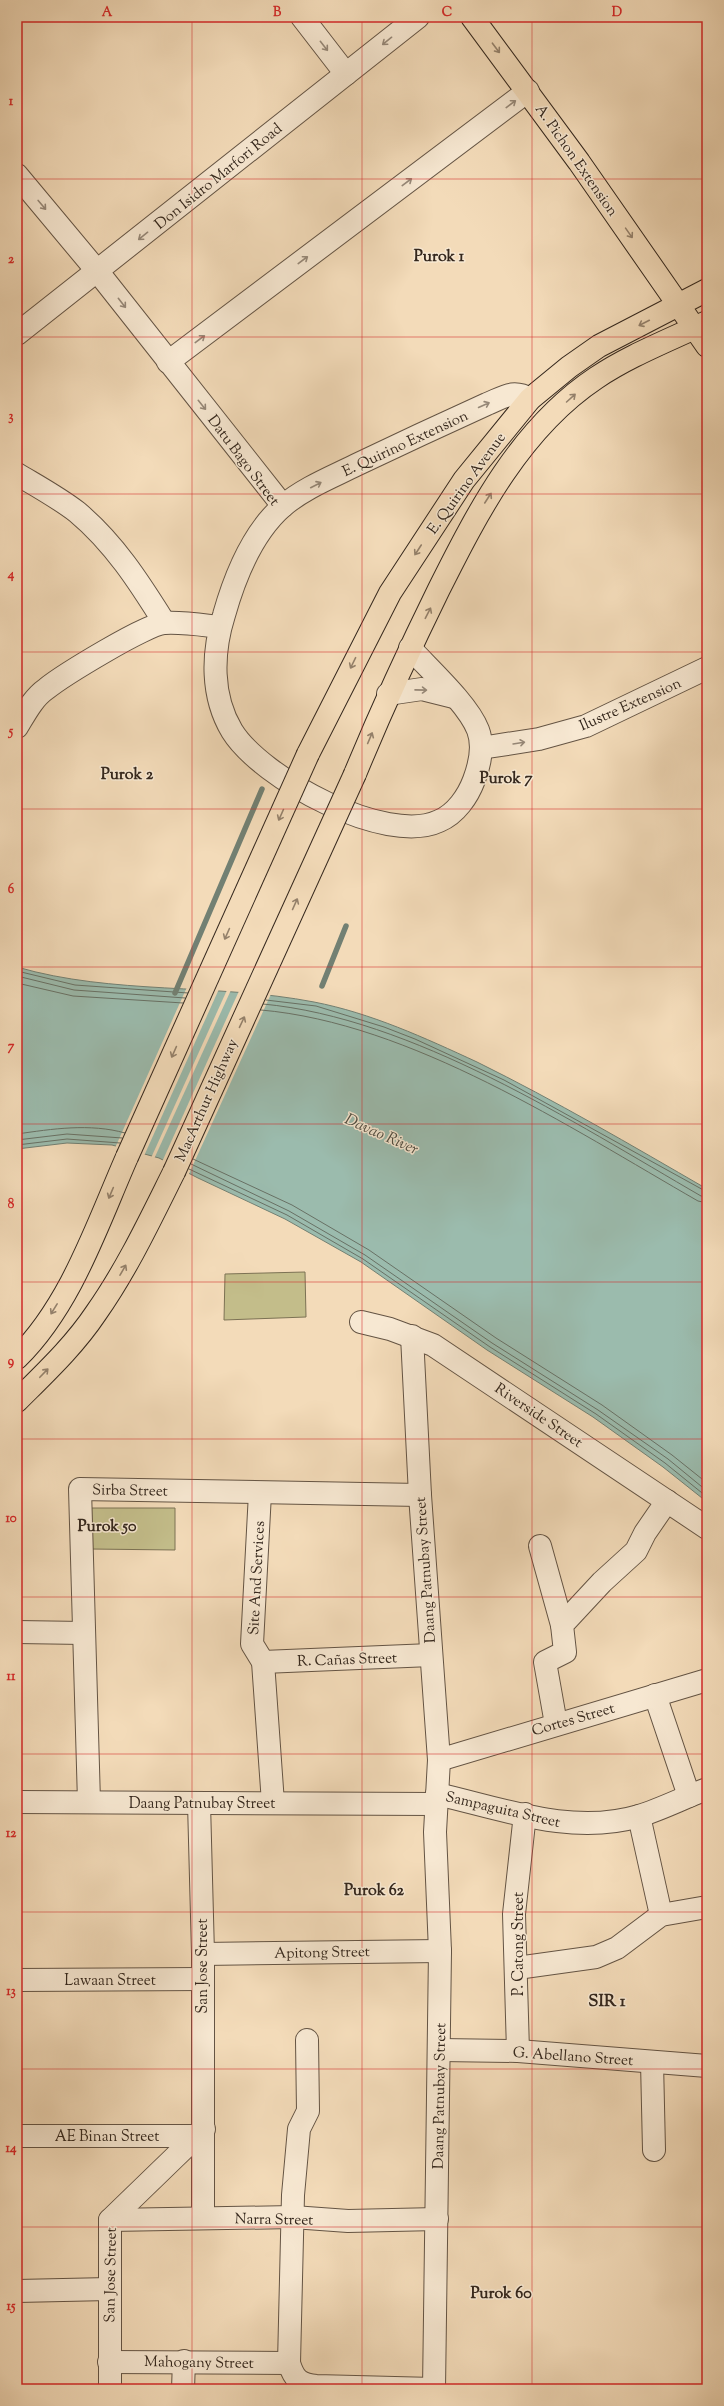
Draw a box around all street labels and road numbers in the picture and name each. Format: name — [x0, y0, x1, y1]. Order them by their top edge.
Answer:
street label: A. Pichon Extension — [529, 101, 622, 221]
street label: Don Isidro Marfori Road — [151, 119, 288, 235]
street label: E. Quirino Extension — [339, 406, 472, 483]
street label: Datu Bago Street — [202, 411, 284, 511]
street label: E. Quirino Avenue — [423, 429, 511, 539]
street label: Ilustre Extension — [576, 673, 685, 737]
street label: MacArthur Highway — [171, 1035, 244, 1166]
street label: Riverside Street — [490, 1379, 586, 1454]
street label: Sirba Street — [92, 1480, 168, 1503]
street label: Daang Patnubay Street — [411, 1496, 442, 1644]
street label: Site And Services — [244, 1520, 271, 1636]
street label: R. Cañas Street — [297, 1648, 397, 1673]
street label: Cortes Street — [529, 1699, 617, 1742]
street label: Sampaguita Street — [443, 1787, 562, 1834]
street label: Daang Patnubay Street — [129, 1794, 275, 1815]
street label: P. Catong Street — [509, 1892, 530, 1996]
street label: San Jose Street — [193, 1918, 214, 2014]
street label: Apitong Street — [274, 1942, 370, 1965]
street label: Lawaan Street — [64, 1971, 156, 1992]
street label: Daang Patnubay Street — [429, 2023, 452, 2170]
street label: G. Abellano Street — [512, 2043, 634, 2072]
street label: AE Binan Street — [55, 2127, 159, 2148]
street label: Narra Street — [234, 2209, 314, 2232]
street label: San Jose Street — [100, 2227, 123, 2323]
street label: Mahogany Street — [144, 2352, 254, 2375]

